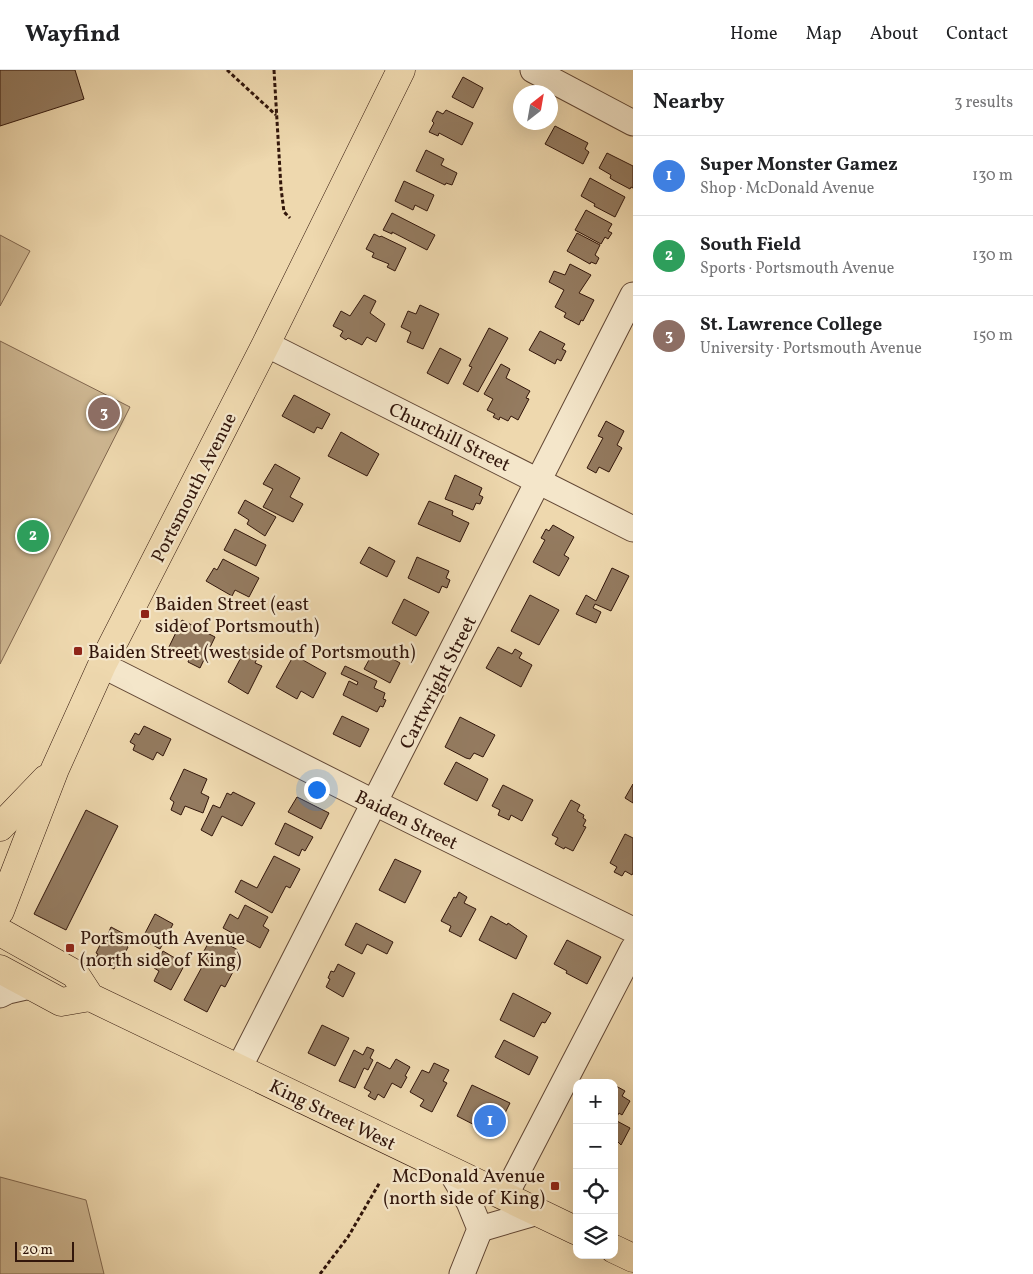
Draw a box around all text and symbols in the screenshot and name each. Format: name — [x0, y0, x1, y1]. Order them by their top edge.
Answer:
text: Wayfind — [25, 18, 120, 52]
text: Home — [730, 22, 778, 47]
text: Map — [806, 22, 842, 47]
text: About — [870, 22, 918, 47]
text: Contact — [946, 22, 1008, 47]
north arrow — [513, 85, 558, 130]
text: Nearby — [653, 88, 724, 117]
text: 3 results — [954, 92, 1013, 114]
text: Super Monster Gamez — [700, 152, 898, 178]
text: 1 — [666, 165, 672, 187]
text: 130 m — [972, 165, 1013, 187]
text: Shop · McDonald Avenue — [700, 178, 874, 200]
text: South Field — [700, 232, 801, 258]
text: 2 — [665, 245, 673, 267]
text: 130 m — [972, 245, 1013, 267]
text: Sports · Portsmouth Avenue — [700, 258, 894, 280]
text: St. Lawrence College — [700, 312, 882, 338]
text: 3 — [665, 325, 673, 347]
text: 150 m — [972, 325, 1013, 347]
text: University · Portsmouth Avenue — [700, 338, 922, 360]
pin: 3 — [88, 394, 120, 432]
street label: Churchill Street — [384, 397, 515, 479]
street label: Portsmouth Avenue — [146, 408, 244, 567]
pin: 2 — [17, 517, 49, 555]
place label: Baiden Street (east side of Portsmouth) — [155, 592, 319, 640]
marker: Baiden Street (east side of Portsmouth) — [139, 608, 151, 620]
street label: Cartwright Street — [394, 612, 484, 754]
place label: Baiden Street (west side of Portsmouth) — [88, 640, 416, 666]
marker: Baiden Street (west side of Portsmouth) — [72, 645, 84, 657]
your location — [304, 777, 330, 803]
street label: Baiden Street — [350, 785, 462, 857]
place label: Portsmouth Avenue (north side of King) — [80, 926, 245, 974]
marker: Portsmouth Avenue (north side of King) — [64, 942, 76, 954]
street label: King Street West — [264, 1074, 400, 1158]
map controls — [573, 1079, 618, 1259]
button: + — [573, 1079, 618, 1124]
pin: 1 — [474, 1102, 506, 1140]
button: − — [573, 1124, 618, 1169]
place label: McDonald Avenue (north side of King) — [383, 1164, 545, 1212]
button: locate — [573, 1169, 618, 1214]
marker: McDonald Avenue (north side of King) — [549, 1180, 561, 1192]
button: layers — [573, 1214, 618, 1259]
scale bar — [15, 1239, 74, 1262]
text: 20 m — [22, 1241, 53, 1260]

